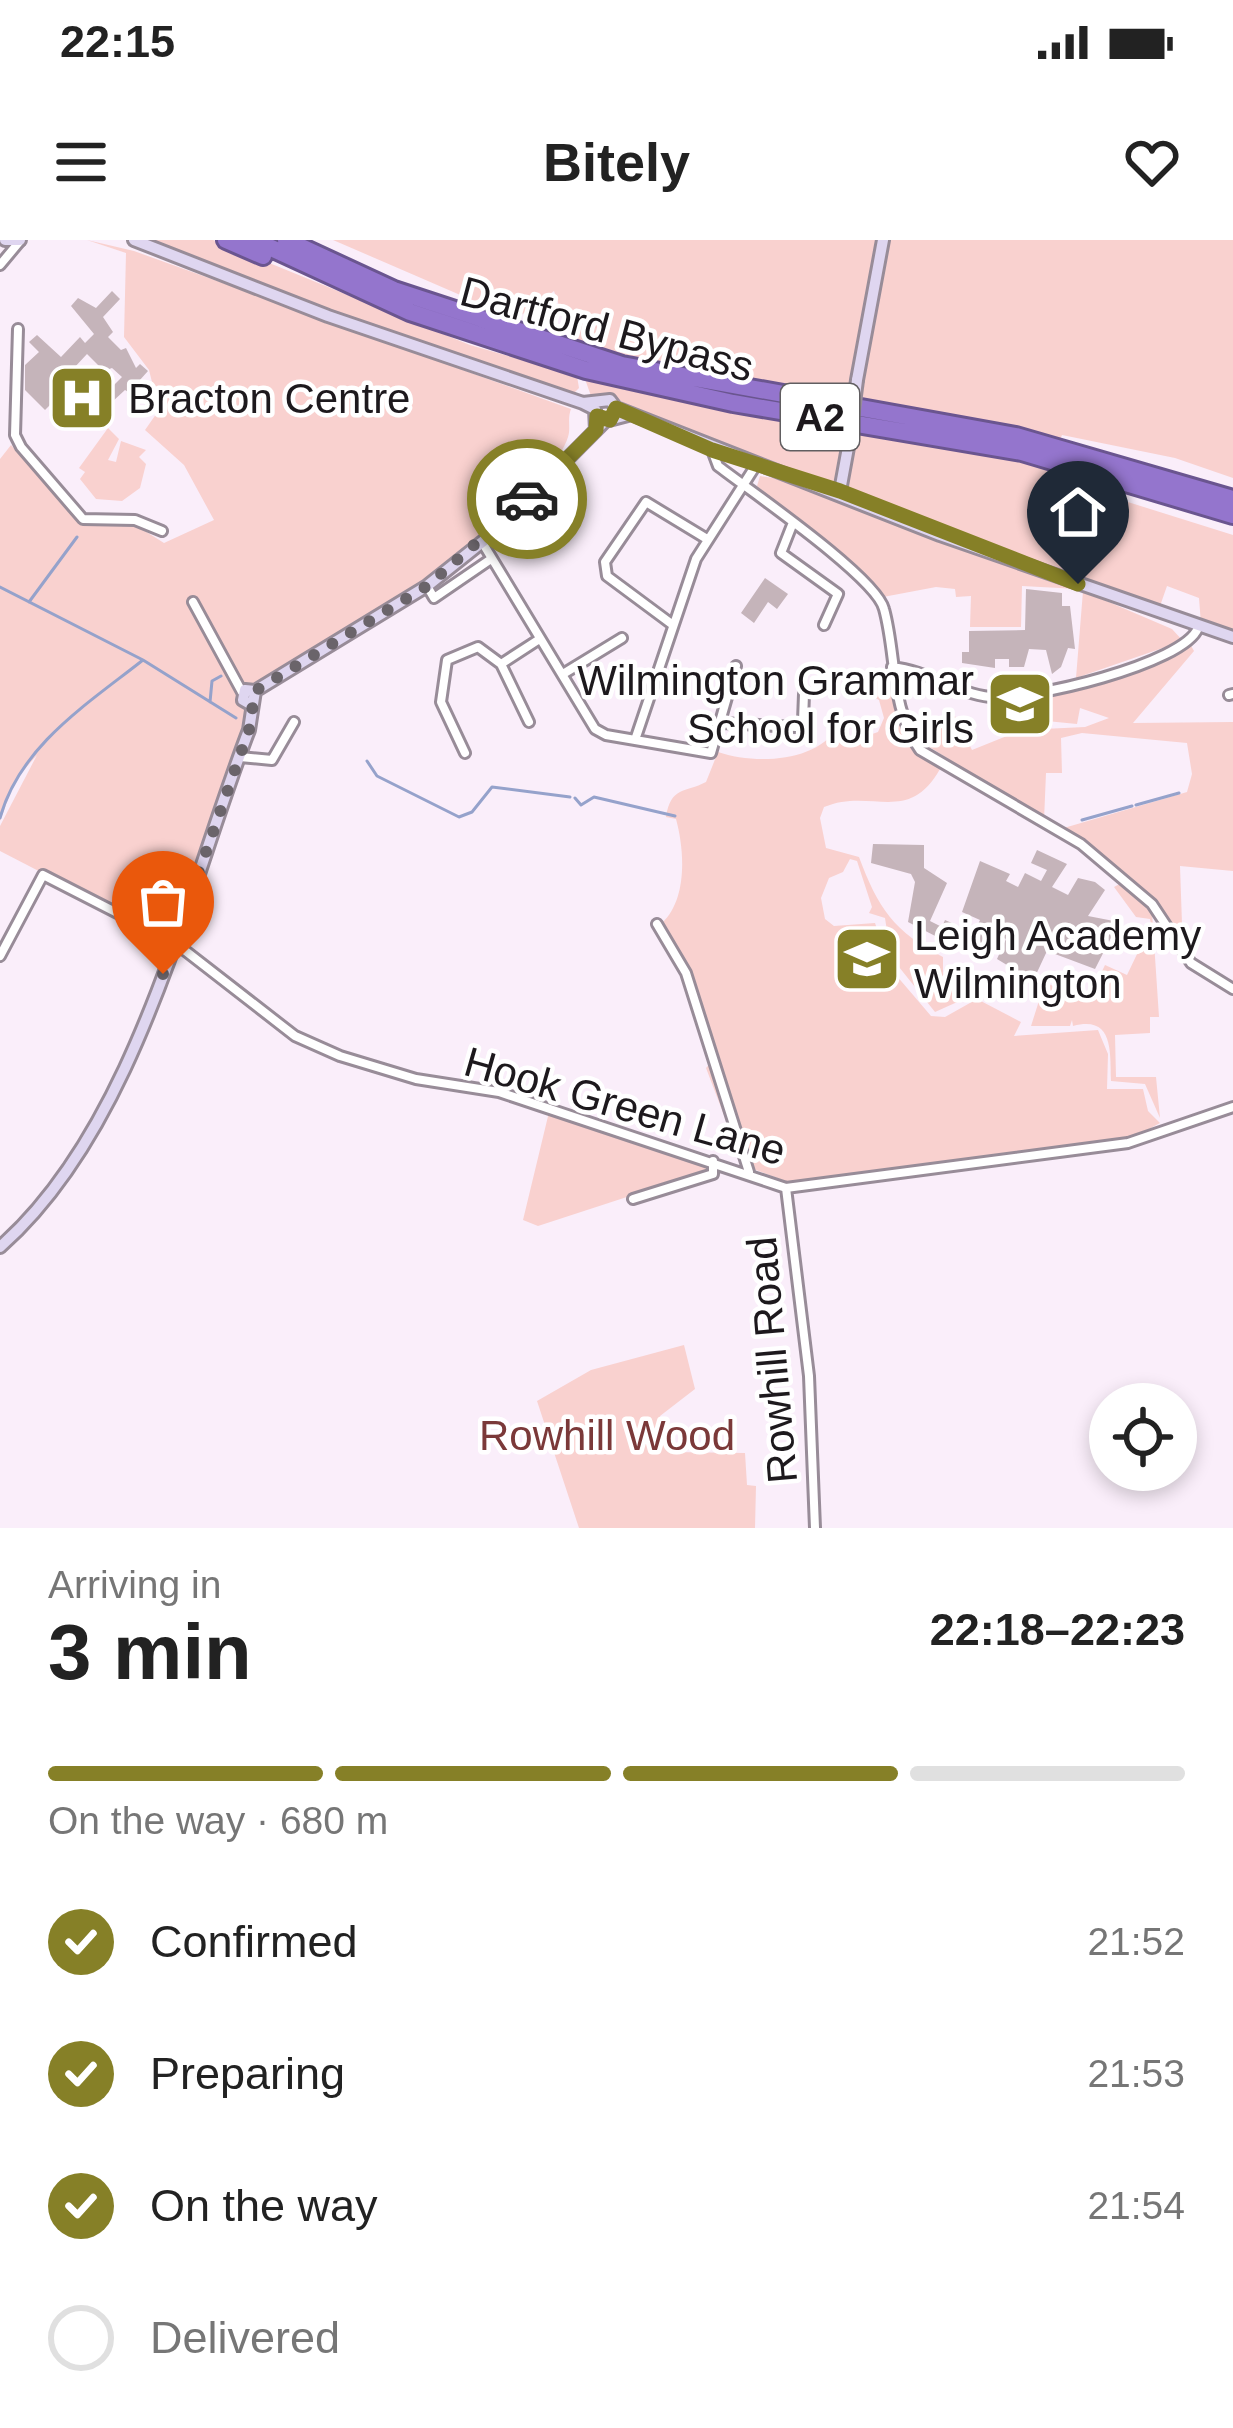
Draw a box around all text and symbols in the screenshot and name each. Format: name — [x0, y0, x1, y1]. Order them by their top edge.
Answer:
text: 22:15 — [60, 16, 175, 67]
icon: menu — [48, 129, 114, 195]
icon: heart — [1119, 129, 1185, 195]
text: Bitely — [543, 132, 690, 192]
street label: Dartford Bypass — [455, 267, 759, 391]
hospital icon: Bracton Centre — [47, 363, 117, 433]
place label: Bracton Centre — [128, 375, 410, 422]
road number: A2 — [781, 384, 859, 450]
courier — [467, 439, 587, 559]
pin — [1027, 461, 1129, 584]
icon: car — [494, 466, 560, 532]
icon: home — [1045, 479, 1111, 545]
place label: Wilmington Grammar School for Girls — [577, 657, 974, 752]
school or university icon: Wilmington Grammar School for Girls — [985, 669, 1055, 739]
pin — [112, 851, 214, 974]
icon: bag — [130, 869, 196, 935]
place label: Leigh Academy Wilmington — [914, 912, 1201, 1007]
school or university icon: Leigh Academy Wilmington — [832, 924, 902, 994]
street label: Hook Green Lane — [459, 1038, 791, 1174]
street label: Rowhill Road — [738, 1235, 806, 1485]
map controls — [1089, 1383, 1197, 1491]
button: locate — [1089, 1383, 1197, 1491]
park label: Rowhill Wood — [479, 1412, 735, 1459]
text: Arriving in — [48, 1563, 221, 1606]
text: 22:18–22:23 — [930, 1604, 1185, 1655]
text: 3 min — [48, 1608, 252, 1696]
text: On the way · 680 m — [48, 1799, 388, 1842]
icon: check — [48, 1909, 114, 1975]
text: Confirmed — [150, 1916, 358, 1967]
text: 21:52 — [1087, 1920, 1185, 1963]
icon: check — [48, 2041, 114, 2107]
text: Preparing — [150, 2048, 345, 2099]
text: 21:53 — [1087, 2052, 1185, 2095]
icon: check — [48, 2173, 114, 2239]
text: On the way — [150, 2180, 378, 2231]
text: 21:54 — [1087, 2184, 1185, 2227]
text: Delivered — [150, 2312, 340, 2363]

